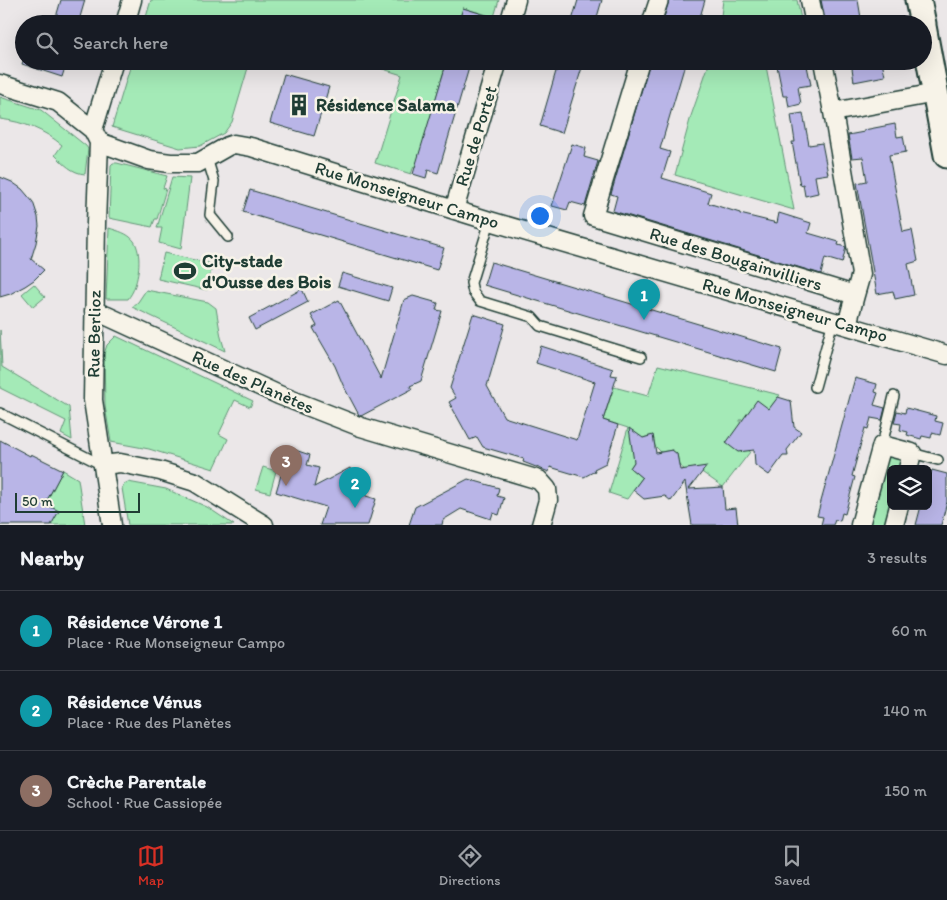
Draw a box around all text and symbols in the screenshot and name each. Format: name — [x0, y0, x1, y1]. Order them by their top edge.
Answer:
search box — [15, 15, 932, 70]
icon: search — [33, 29, 61, 57]
text: Search here — [73, 31, 168, 54]
street label: Rue de Portet — [450, 83, 502, 189]
building icon: Résidence Salama — [286, 92, 312, 118]
place label: Résidence Salama — [316, 94, 456, 116]
street label: Rue Monseigneur Campo — [312, 156, 502, 234]
your location — [527, 203, 553, 229]
street label: Rue des Bougainvilliers — [647, 222, 825, 296]
place label: City-stade d'Ousse des Bois — [202, 250, 331, 293]
sports icon: City-stade d'Ousse des Bois — [172, 258, 198, 284]
street label: Rue Monseigneur Campo — [700, 273, 890, 347]
pin: 1 — [628, 279, 660, 320]
street label: Rue Berlioz — [82, 289, 106, 378]
street label: Rue des Planètes — [189, 345, 317, 419]
pin: 3 — [270, 445, 302, 486]
map controls — [887, 465, 932, 510]
button: layers — [887, 465, 932, 510]
pin: 2 — [339, 467, 371, 508]
scale bar — [15, 490, 140, 513]
text: 50 m — [22, 493, 53, 510]
text: Nearby — [20, 545, 84, 570]
text: 3 results — [867, 548, 927, 567]
text: Résidence Vérone 1 — [67, 610, 222, 633]
text: 1 — [32, 621, 40, 640]
text: 60 m — [892, 621, 927, 640]
text: Place · Rue Monseigneur Campo — [67, 633, 285, 652]
text: Résidence Vénus — [67, 690, 202, 713]
text: 2 — [32, 701, 40, 720]
text: 140 m — [883, 701, 927, 720]
text: Place · Rue des Planètes — [67, 713, 231, 732]
text: Crèche Parentale — [67, 770, 206, 793]
text: 3 — [32, 781, 40, 800]
text: 150 m — [884, 781, 927, 800]
text: School · Rue Cassiopée — [67, 793, 222, 812]
tab: Map — [137, 842, 165, 889]
tab: Directions — [439, 842, 500, 889]
tab: Saved — [774, 842, 810, 889]

